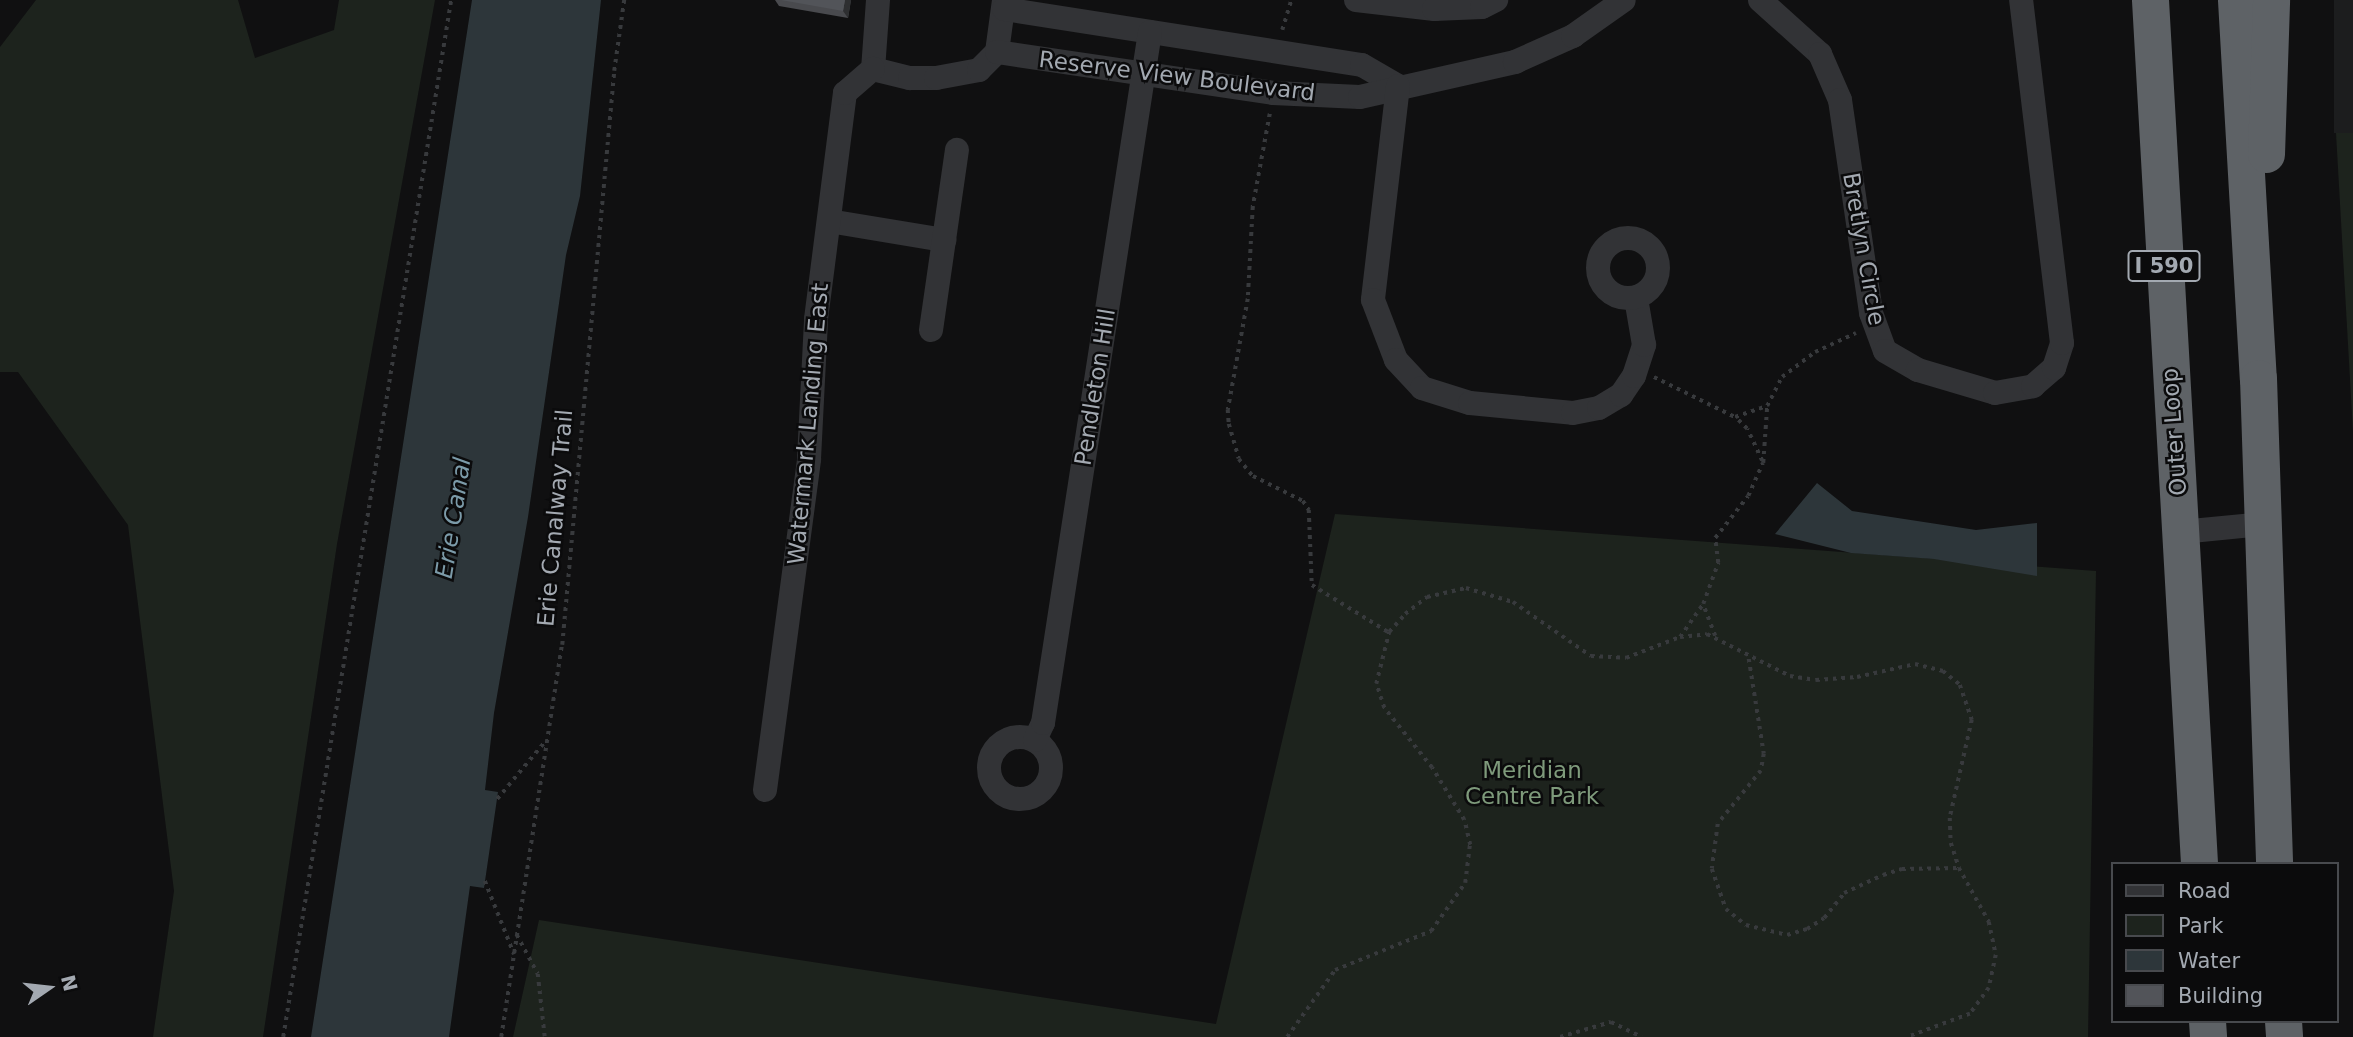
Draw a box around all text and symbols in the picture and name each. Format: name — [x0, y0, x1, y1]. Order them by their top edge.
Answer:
street label: Reserve View Boulevard — [1037, 45, 1317, 107]
street label: Bretlyn Circle — [1837, 171, 1891, 327]
road number: I 590 — [2127, 248, 2201, 284]
street label: Watermark Landing East — [782, 282, 834, 566]
street label: Pendleton Hill — [1069, 307, 1121, 467]
street label: Outer Loop — [2156, 367, 2192, 497]
street label: Erie Canalway Trail — [532, 408, 578, 628]
water label: Erie Canal — [430, 455, 478, 581]
park label: Meridian Centre Park — [1465, 756, 1599, 810]
legend — [2112, 862, 2339, 1023]
text: Road — [2178, 879, 2231, 903]
text: Park — [2178, 914, 2223, 938]
text: Water — [2178, 949, 2240, 973]
north arrow — [14, 953, 84, 1023]
text: N — [57, 973, 82, 993]
text: Building — [2178, 984, 2263, 1008]

